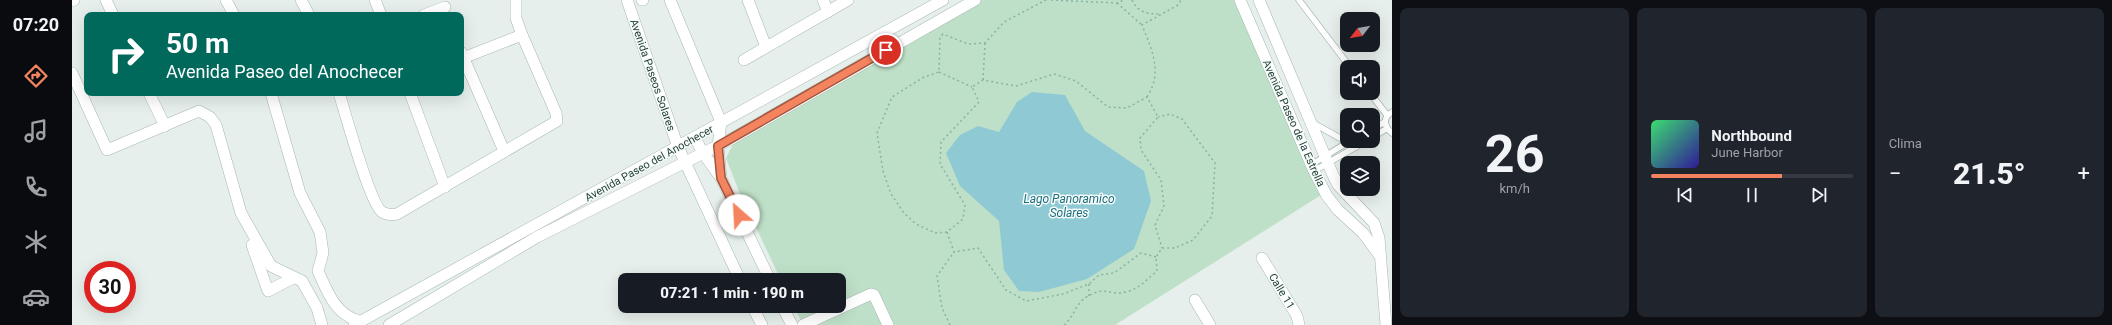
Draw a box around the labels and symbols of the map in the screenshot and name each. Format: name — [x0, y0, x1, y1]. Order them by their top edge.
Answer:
north arrow — [1340, 12, 1380, 52]
street label: Avenida Paseos Solares — [627, 18, 678, 133]
pin — [869, 33, 903, 67]
street label: Avenida Paseo de la Estrella — [1260, 58, 1327, 189]
street label: Avenida Paseo del Anochecer — [583, 122, 716, 204]
water label: Lago Panoramico Solares — [1023, 192, 1115, 220]
position arrow — [718, 194, 760, 236]
speed limit sign: 30 — [84, 261, 136, 313]
street label: Calle 11 — [1266, 271, 1297, 312]

